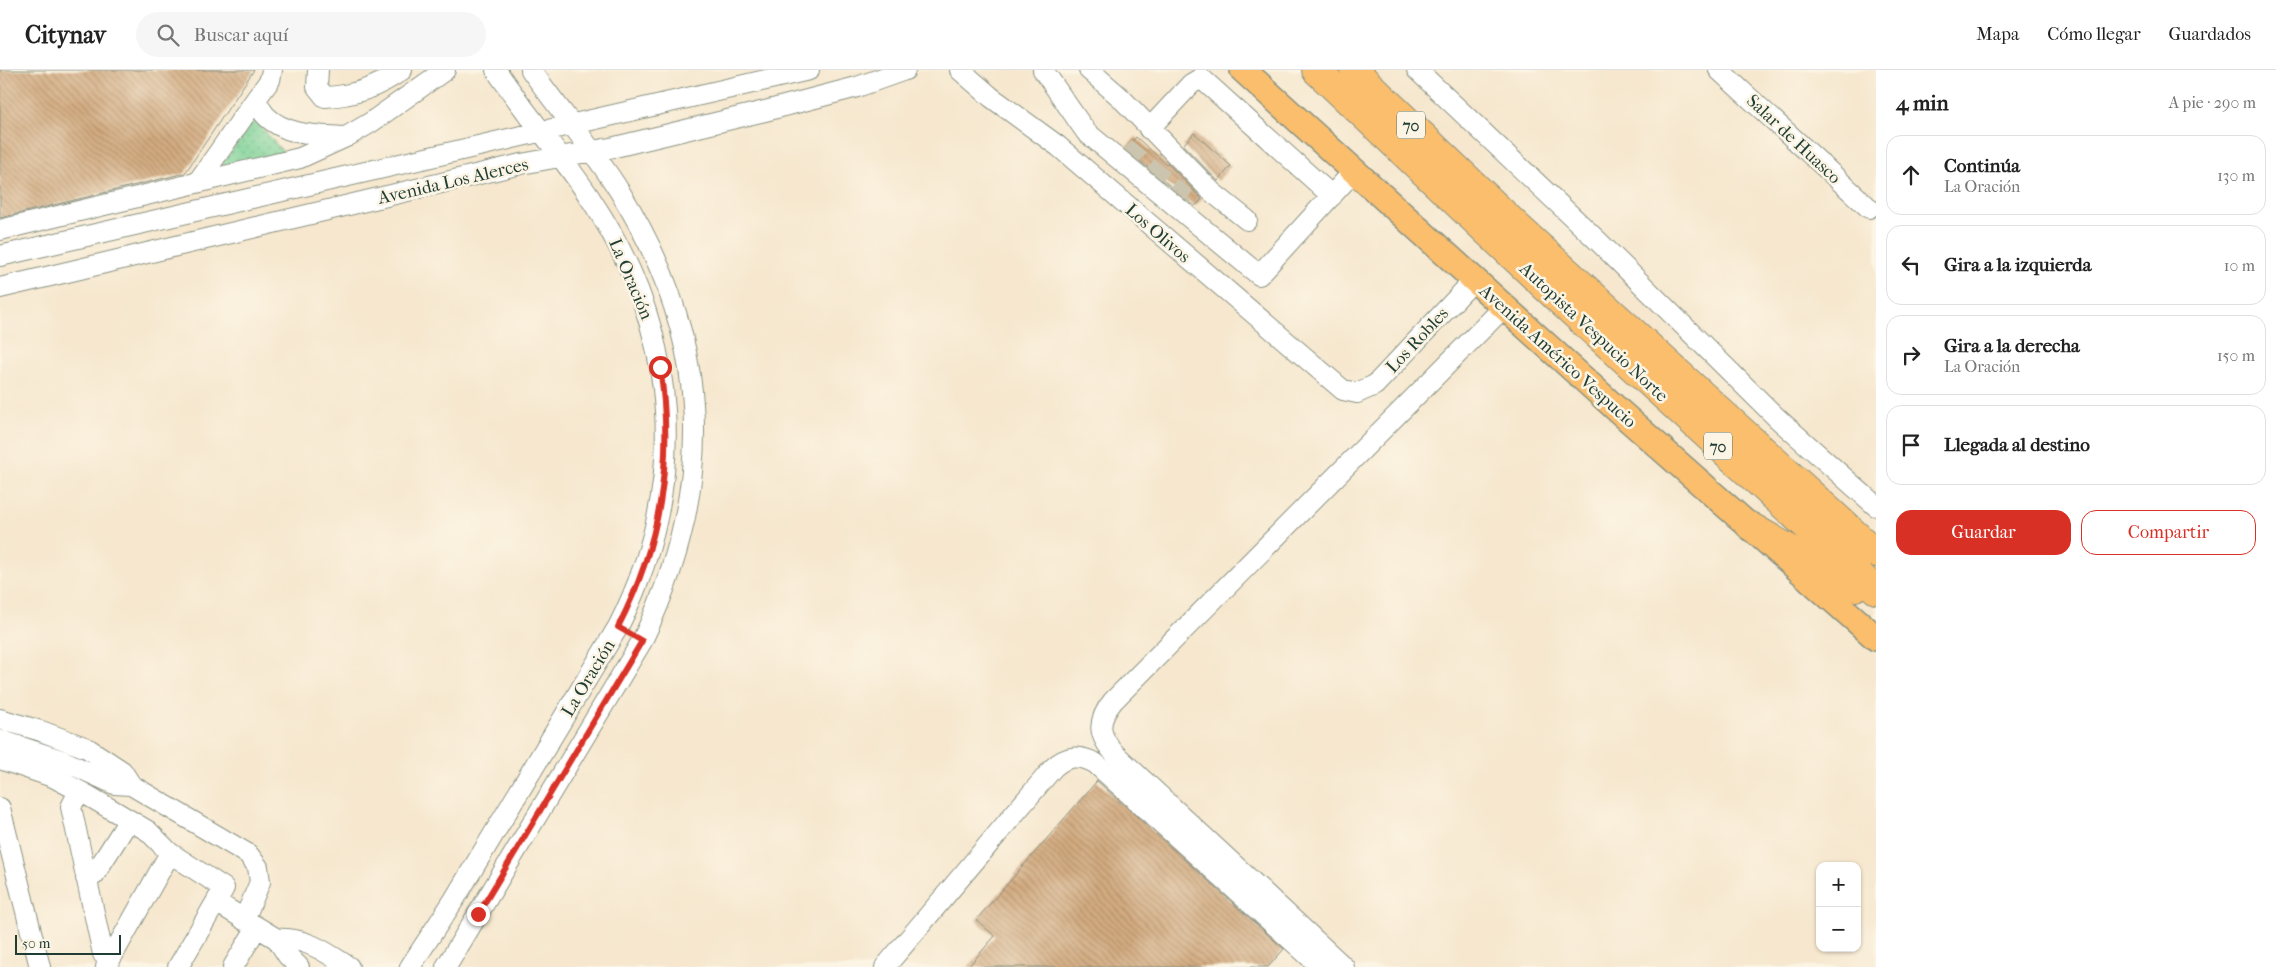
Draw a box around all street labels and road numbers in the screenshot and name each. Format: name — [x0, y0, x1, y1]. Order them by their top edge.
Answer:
street label: Salar de Huasco — [1742, 90, 1845, 188]
road number: 70 — [1397, 112, 1425, 138]
street label: Avenida Los Alerces — [375, 154, 531, 209]
street label: Los Olivos — [1121, 199, 1195, 268]
street label: La Oración — [604, 236, 657, 323]
street label: Autopista Vespucio Norte — [1514, 258, 1672, 407]
street label: Avenida Américo Vespucio — [1474, 280, 1640, 432]
street label: Los Robles — [1382, 303, 1453, 378]
road number: 70 — [1704, 432, 1732, 460]
street label: La Oración — [557, 636, 620, 720]

